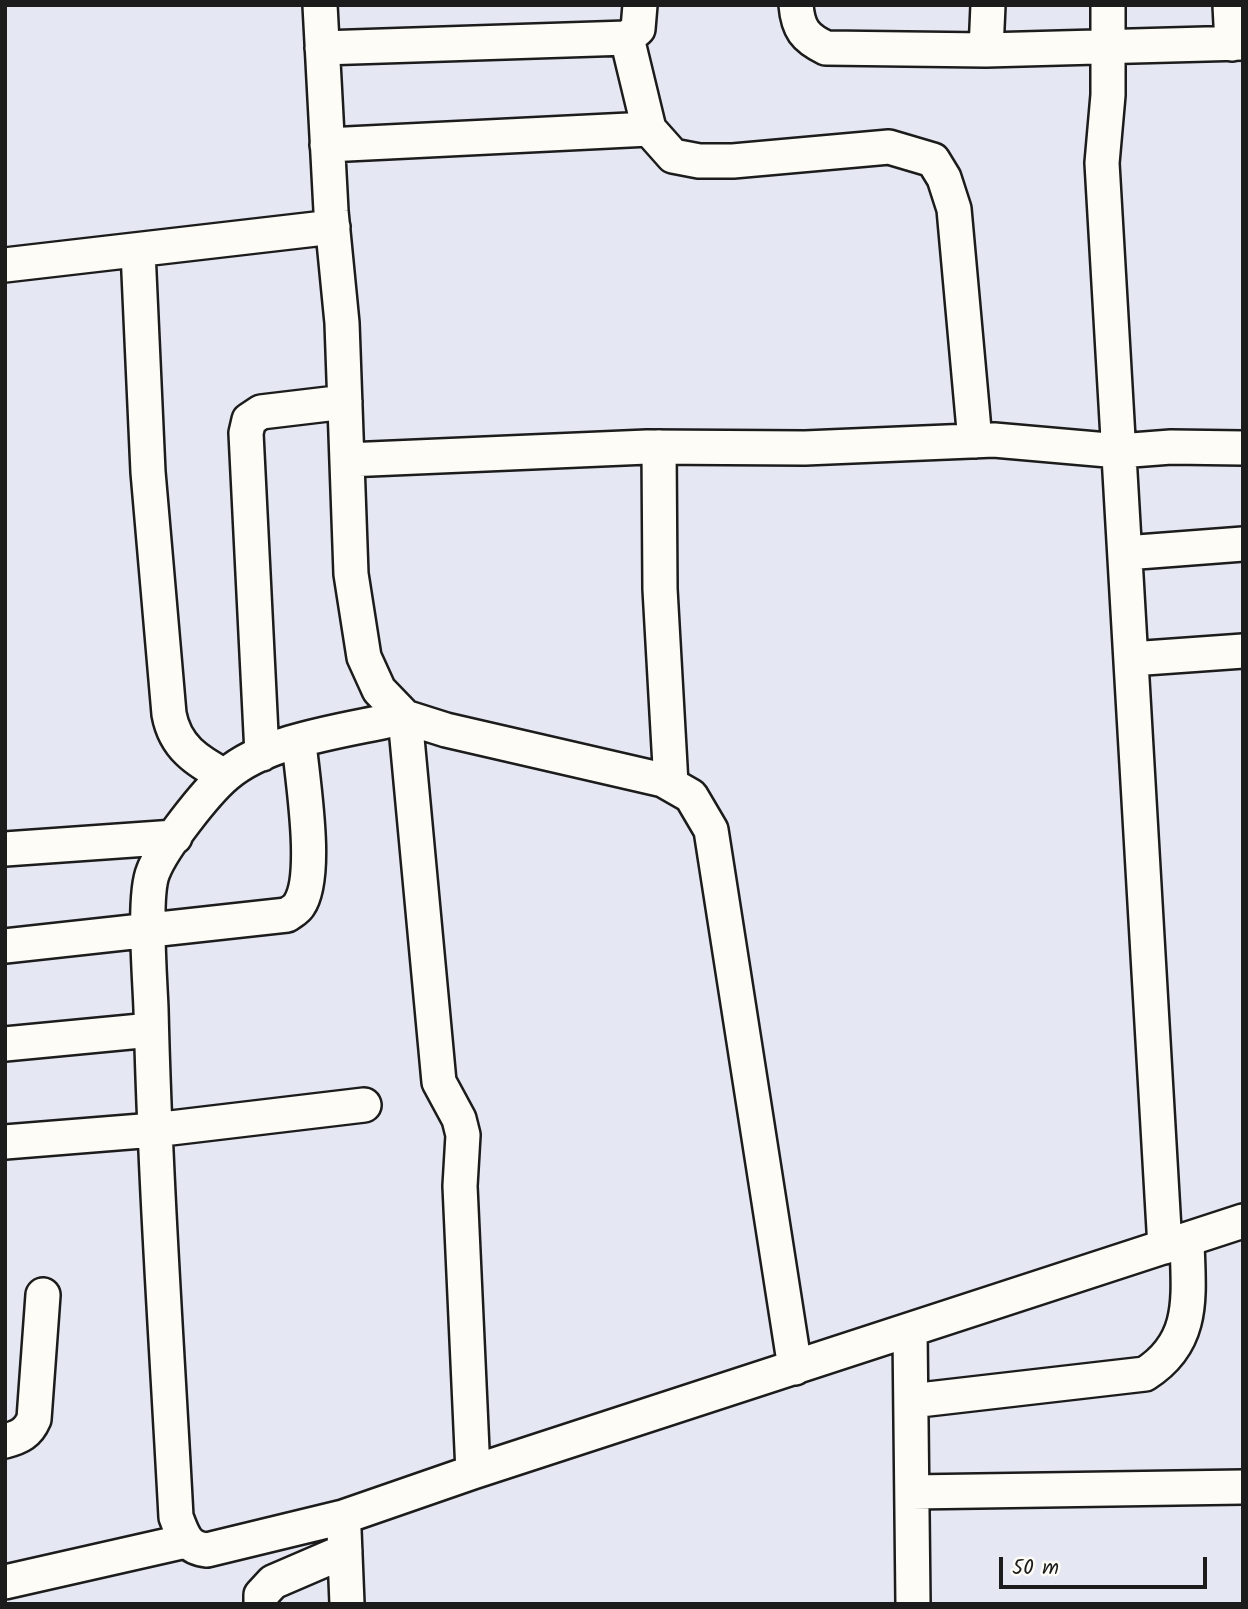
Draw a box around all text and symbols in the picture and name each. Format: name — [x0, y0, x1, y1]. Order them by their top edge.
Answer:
scale bar — [1003, 1542, 1211, 1586]
text: 50 m — [1012, 1552, 1059, 1585]

